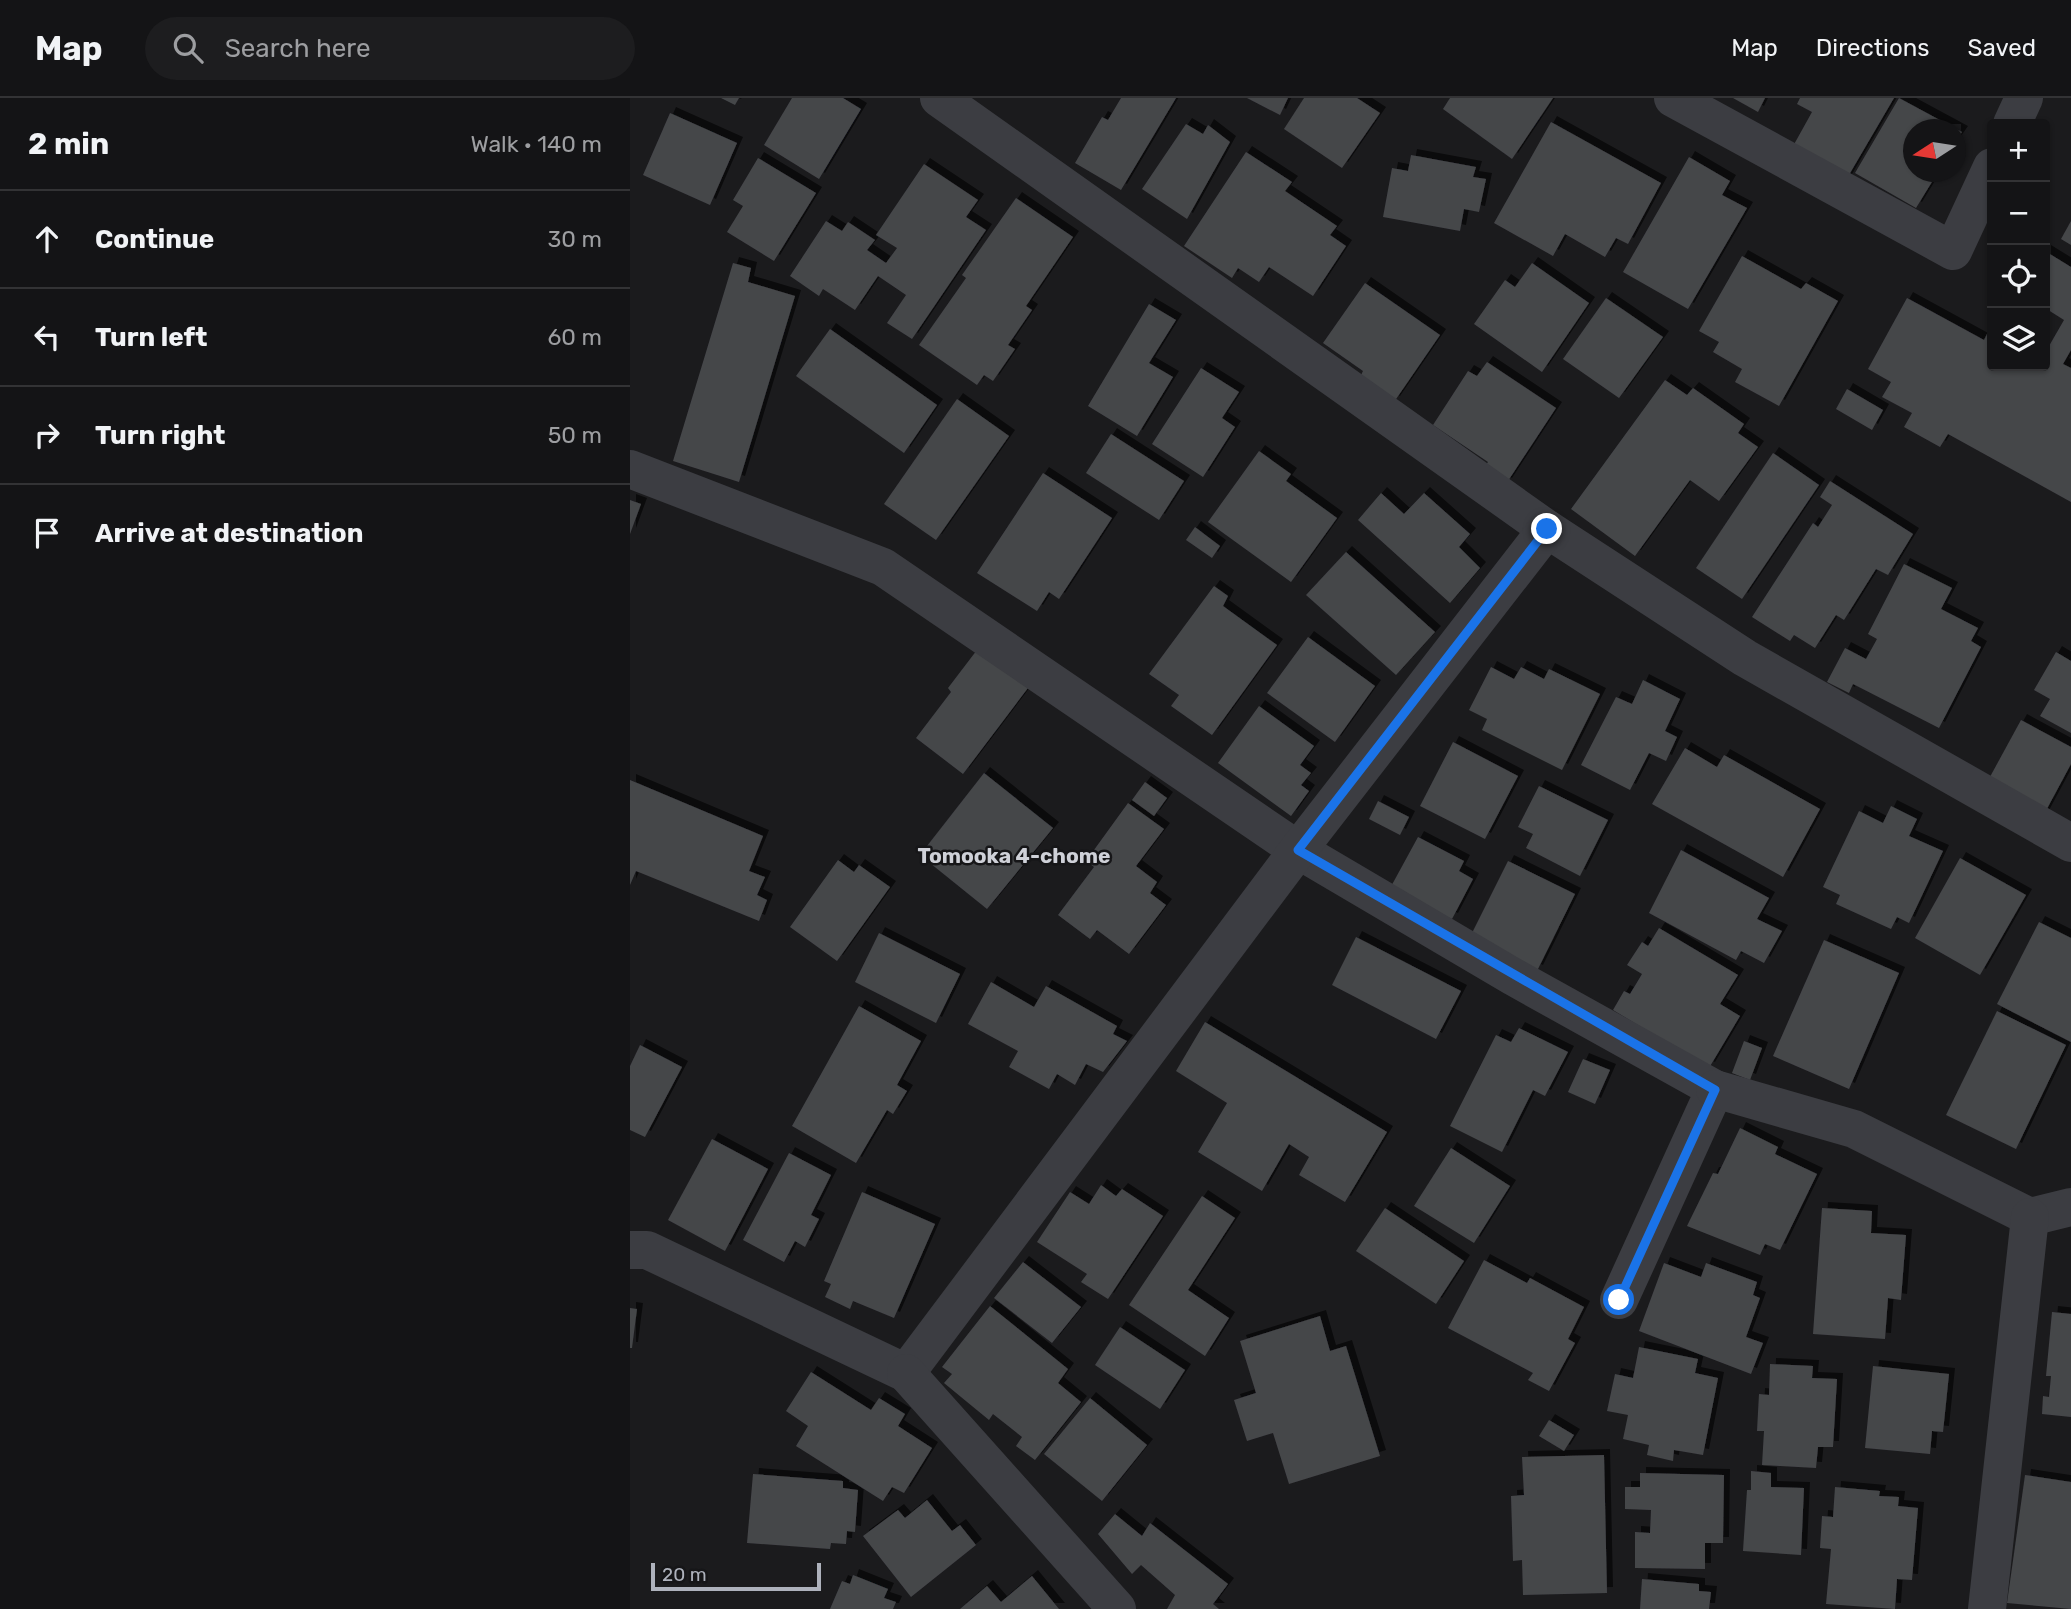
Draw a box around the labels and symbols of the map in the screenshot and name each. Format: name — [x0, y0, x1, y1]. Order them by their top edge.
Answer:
north arrow — [1903, 119, 1966, 182]
route end — [1531, 513, 1562, 544]
district label: Tomooka 4-chome — [918, 843, 1110, 868]
route start — [1603, 1284, 1634, 1315]
scale bar — [651, 1560, 821, 1592]

